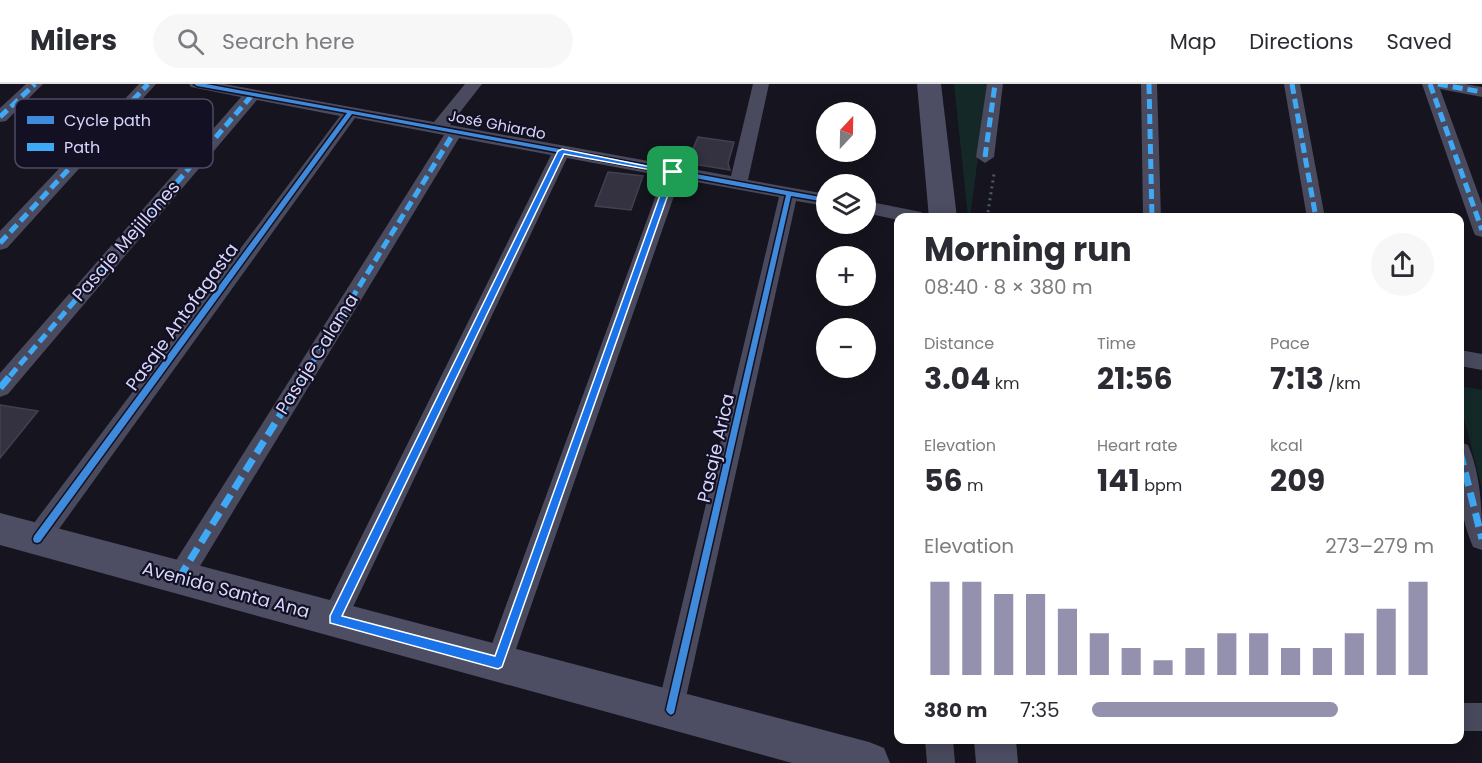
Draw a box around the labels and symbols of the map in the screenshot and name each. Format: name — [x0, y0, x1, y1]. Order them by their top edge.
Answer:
legend — [15, 99, 213, 168]
north arrow — [816, 102, 876, 162]
street label: José Ghiardo — [446, 105, 548, 144]
text: Cycle path — [64, 109, 151, 132]
text: Path — [64, 136, 100, 159]
pin — [647, 146, 698, 197]
street label: Pasaje Mejillones — [66, 175, 185, 306]
street label: Pasaje Antofagasta — [120, 238, 244, 396]
street label: Pasaje Calama — [269, 289, 364, 419]
street label: Pasaje Arica — [691, 391, 740, 505]
street label: Avenida Santa Ana — [140, 555, 312, 624]

